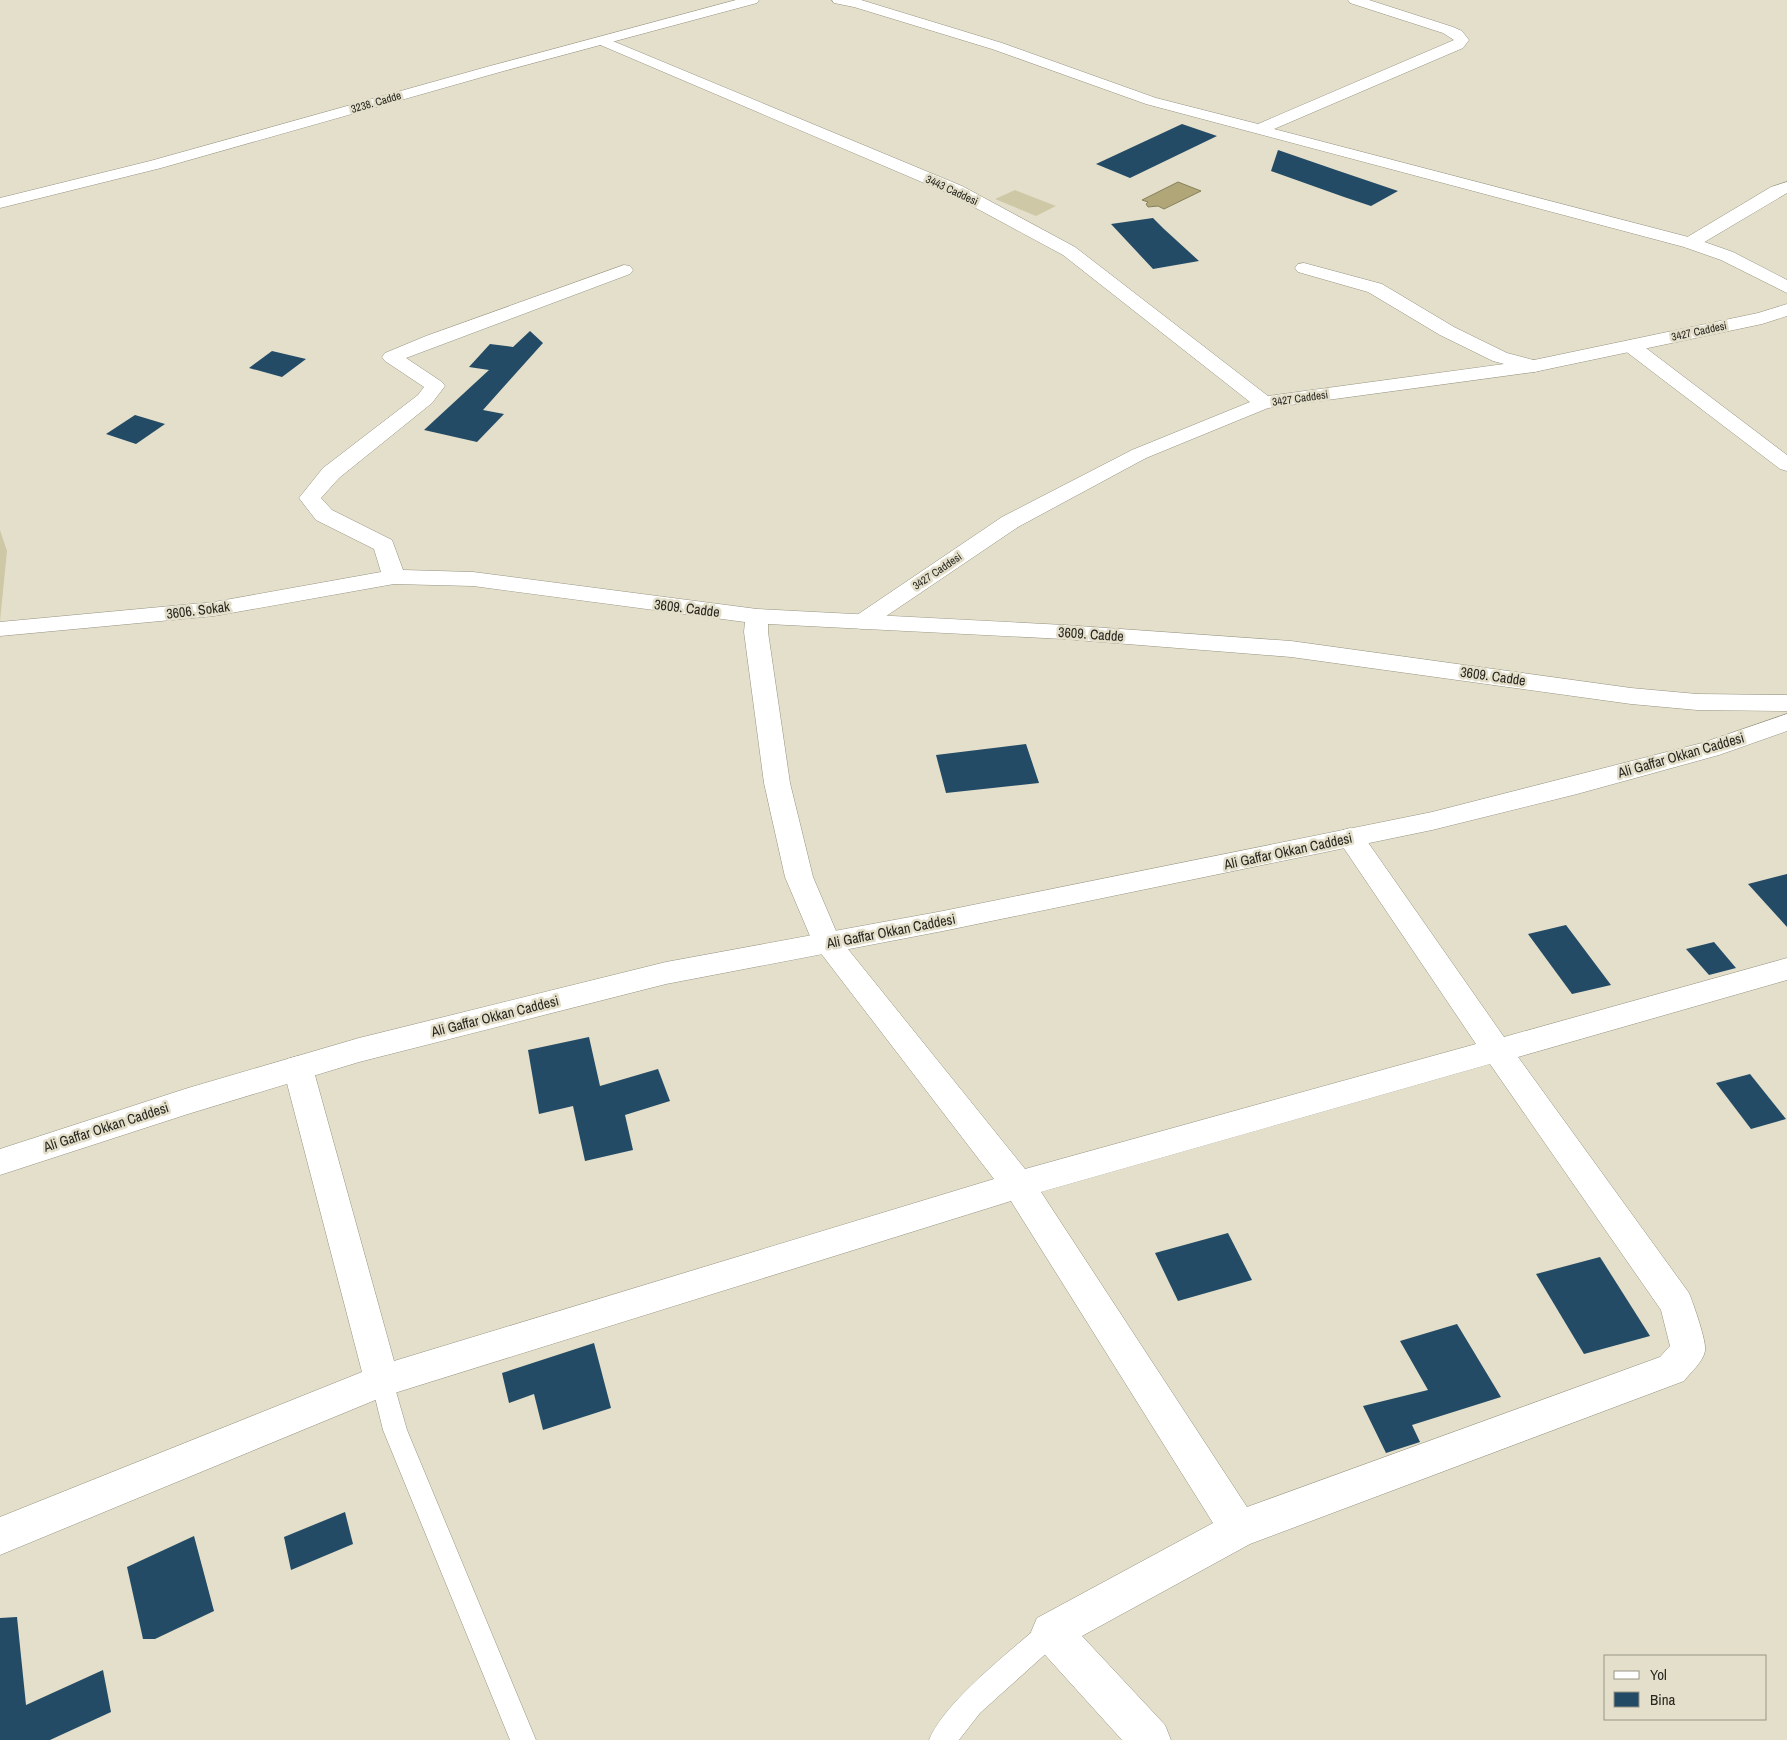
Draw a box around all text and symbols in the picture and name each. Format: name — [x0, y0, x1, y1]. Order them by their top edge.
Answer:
street label: 3238. Cadde — [349, 88, 403, 116]
street label: 3443 Caddesi — [924, 172, 980, 208]
street label: 3427 Caddesi — [1670, 318, 1728, 344]
street label: 3427 Caddesi — [1271, 387, 1329, 409]
street label: 3427 Caddesi — [910, 549, 964, 593]
street label: 3609. Cadde — [653, 595, 721, 621]
street label: 3606. Sokak — [165, 597, 231, 623]
street label: 3609. Cadde — [1058, 623, 1124, 645]
street label: 3609. Cadde — [1459, 663, 1527, 689]
street label: Ali Gaffar Okkan Caddesi — [1615, 728, 1746, 782]
street label: Ali Gaffar Okkan Caddesi — [1221, 829, 1354, 874]
street label: Ali Gaffar Okkan Caddesi — [824, 910, 957, 952]
street label: Ali Gaffar Okkan Caddesi — [428, 991, 561, 1041]
street label: Ali Gaffar Okkan Caddesi — [40, 1098, 171, 1156]
legend — [1604, 1655, 1767, 1720]
text: Yol — [1650, 1664, 1667, 1685]
text: Bina — [1650, 1689, 1675, 1710]

